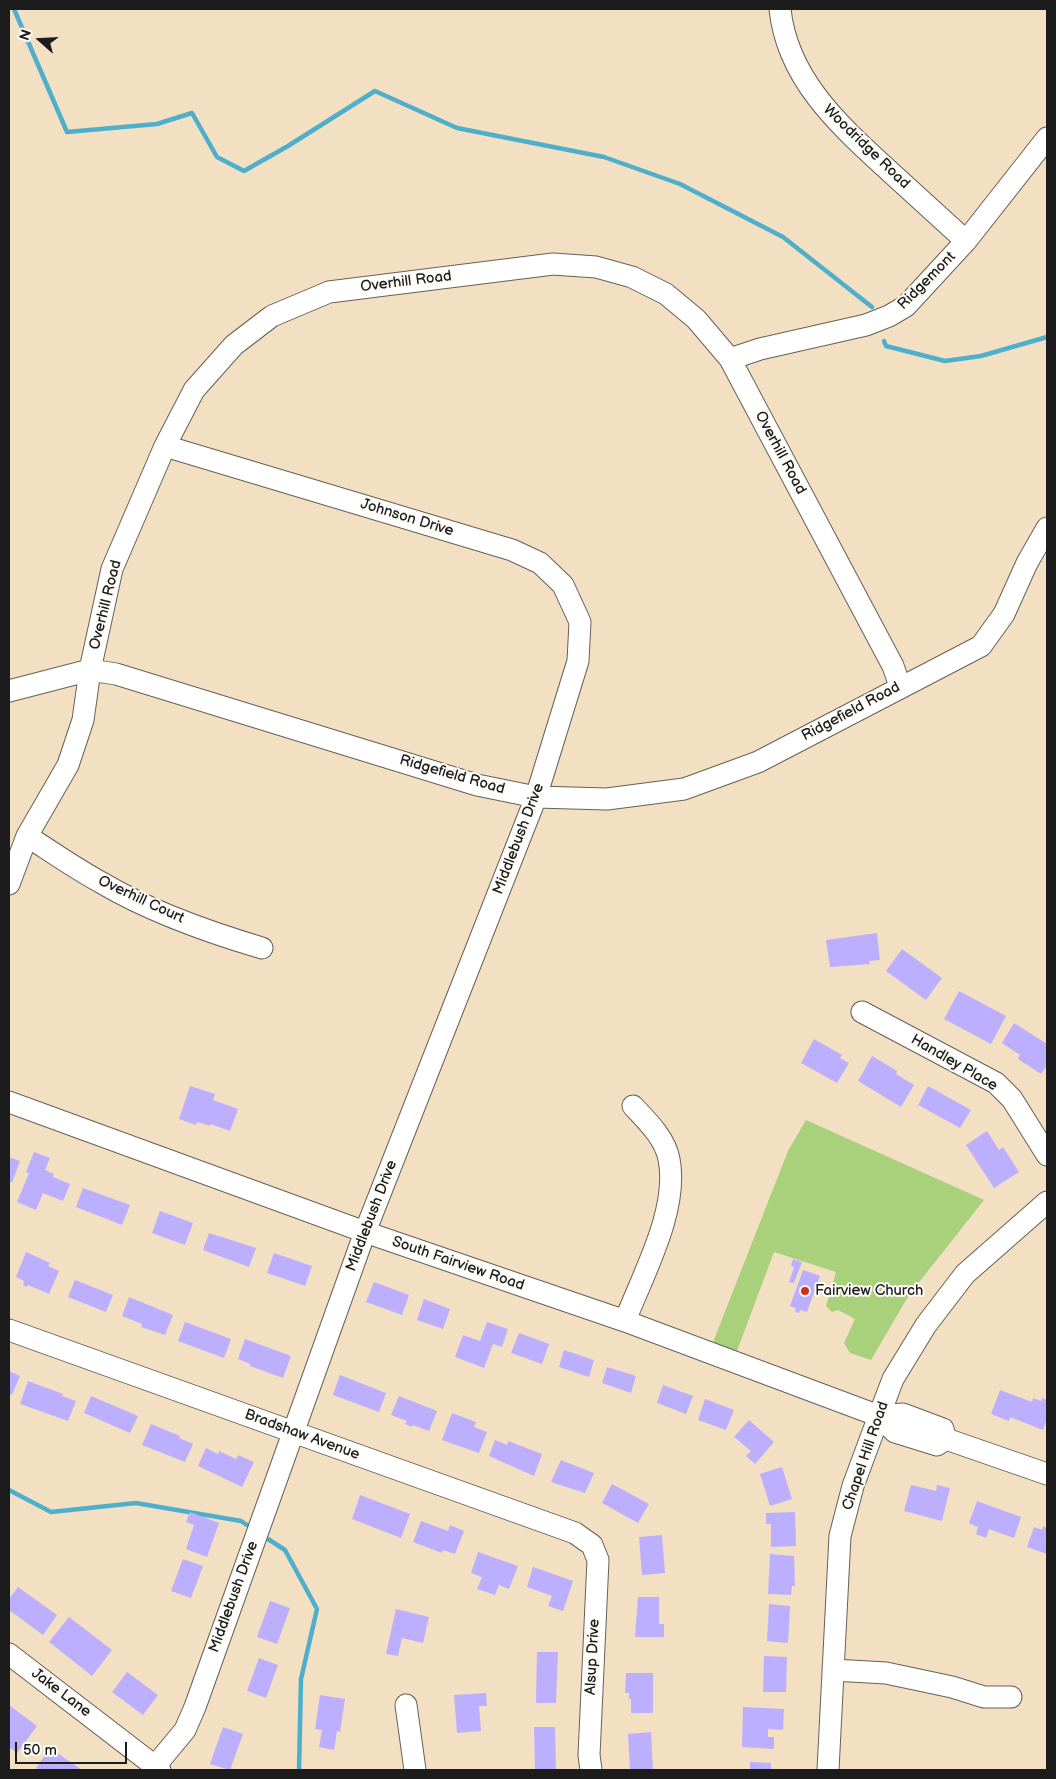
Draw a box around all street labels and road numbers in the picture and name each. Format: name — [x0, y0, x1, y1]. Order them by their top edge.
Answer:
street label: Woodridge Road — [819, 101, 913, 193]
street label: Ridgemont — [894, 248, 960, 314]
street label: Overhill Road — [359, 267, 453, 297]
street label: Overhill Road — [751, 408, 809, 498]
street label: Johnson Drive — [358, 495, 456, 541]
street label: Overhill Road — [86, 558, 126, 652]
street label: Ridgefield Road — [799, 679, 903, 745]
street label: Ridgefield Road — [397, 751, 507, 799]
street label: Middlebush Drive — [490, 781, 548, 897]
street label: Overhill Court — [95, 872, 187, 928]
street label: Handley Place — [907, 1031, 1001, 1095]
street label: Middlebush Drive — [343, 1158, 401, 1274]
street label: South Fairview Road — [390, 1233, 526, 1295]
street label: Chapel Hill Road — [839, 1399, 893, 1513]
street label: Bradshaw Avenue — [242, 1406, 362, 1464]
street label: Middlebush Drive — [205, 1539, 263, 1655]
street label: Alsup Drive — [582, 1618, 604, 1696]
street label: Jake Lane — [28, 1665, 94, 1721]

